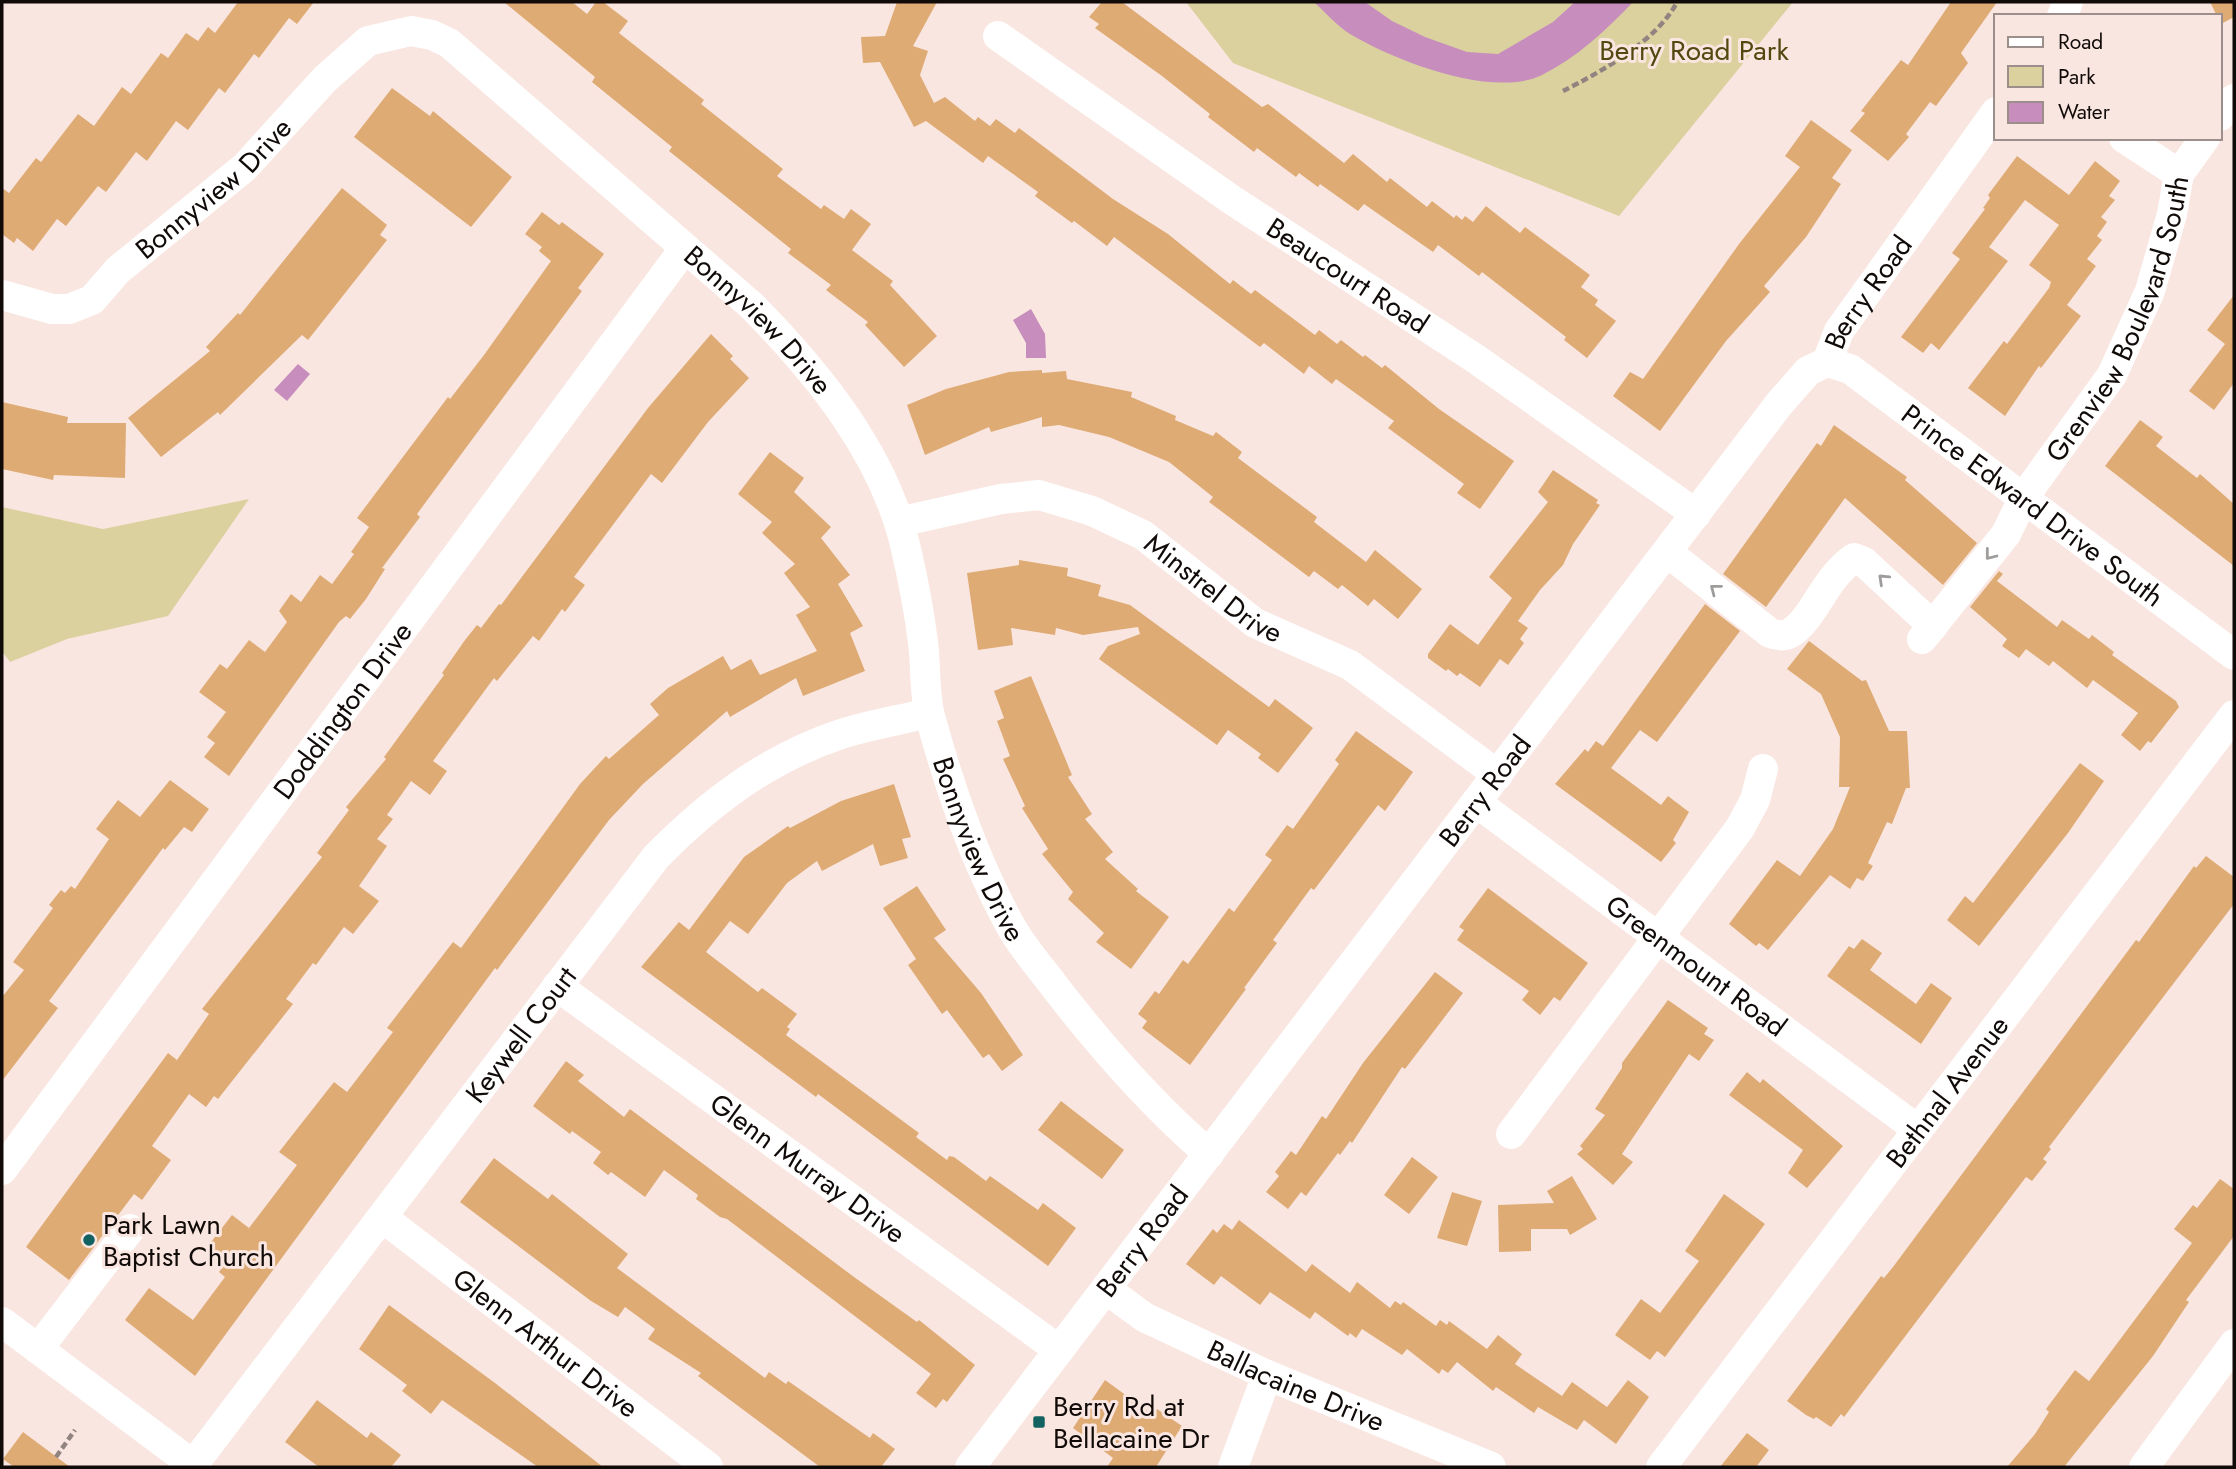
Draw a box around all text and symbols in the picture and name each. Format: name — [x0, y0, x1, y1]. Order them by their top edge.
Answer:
legend — [1994, 14, 2222, 140]
text: Road — [2058, 27, 2103, 57]
park label: Berry Road Park — [1599, 30, 1789, 71]
text: Park — [2058, 62, 2096, 92]
text: Water — [2058, 97, 2111, 127]
street label: Bonnyview Drive — [127, 109, 301, 269]
street label: Grenview Boulevard South — [2036, 173, 2199, 471]
street label: Beaucourt Road — [1258, 208, 1437, 344]
street label: Berry Road — [1814, 227, 1922, 355]
street label: Bonnyview Drive — [675, 236, 842, 403]
street label: Prince Edward Drive South — [1893, 394, 2172, 617]
street label: Minstrel Drive — [1135, 523, 1288, 653]
one-way arrow — [1985, 548, 1998, 560]
one-way arrow — [1878, 575, 1891, 588]
one-way arrow — [1710, 585, 1722, 598]
street label: Doddington Drive — [263, 613, 422, 808]
street label: Berry Road — [1429, 726, 1541, 856]
street label: Bonnyview Drive — [922, 752, 1035, 950]
street label: Greenmount Road — [1597, 885, 1795, 1047]
street label: Keywell Court — [456, 958, 587, 1112]
street label: Bethnal Avenue — [1876, 1007, 2019, 1177]
street label: Glenn Murray Drive — [701, 1083, 914, 1253]
street label: Berry Road — [1086, 1177, 1198, 1306]
place label: Park Lawn Baptist Church — [103, 1204, 274, 1277]
marker: Park Lawn Baptist Church — [81, 1232, 97, 1248]
street label: Glenn Arthur Drive — [444, 1258, 647, 1428]
street label: Ballacaine Drive — [1200, 1330, 1391, 1442]
place label: Berry Rd at Bellacaine Dr — [1053, 1386, 1210, 1459]
marker: Berry Rd at Bellacaine Dr — [1031, 1414, 1047, 1430]

